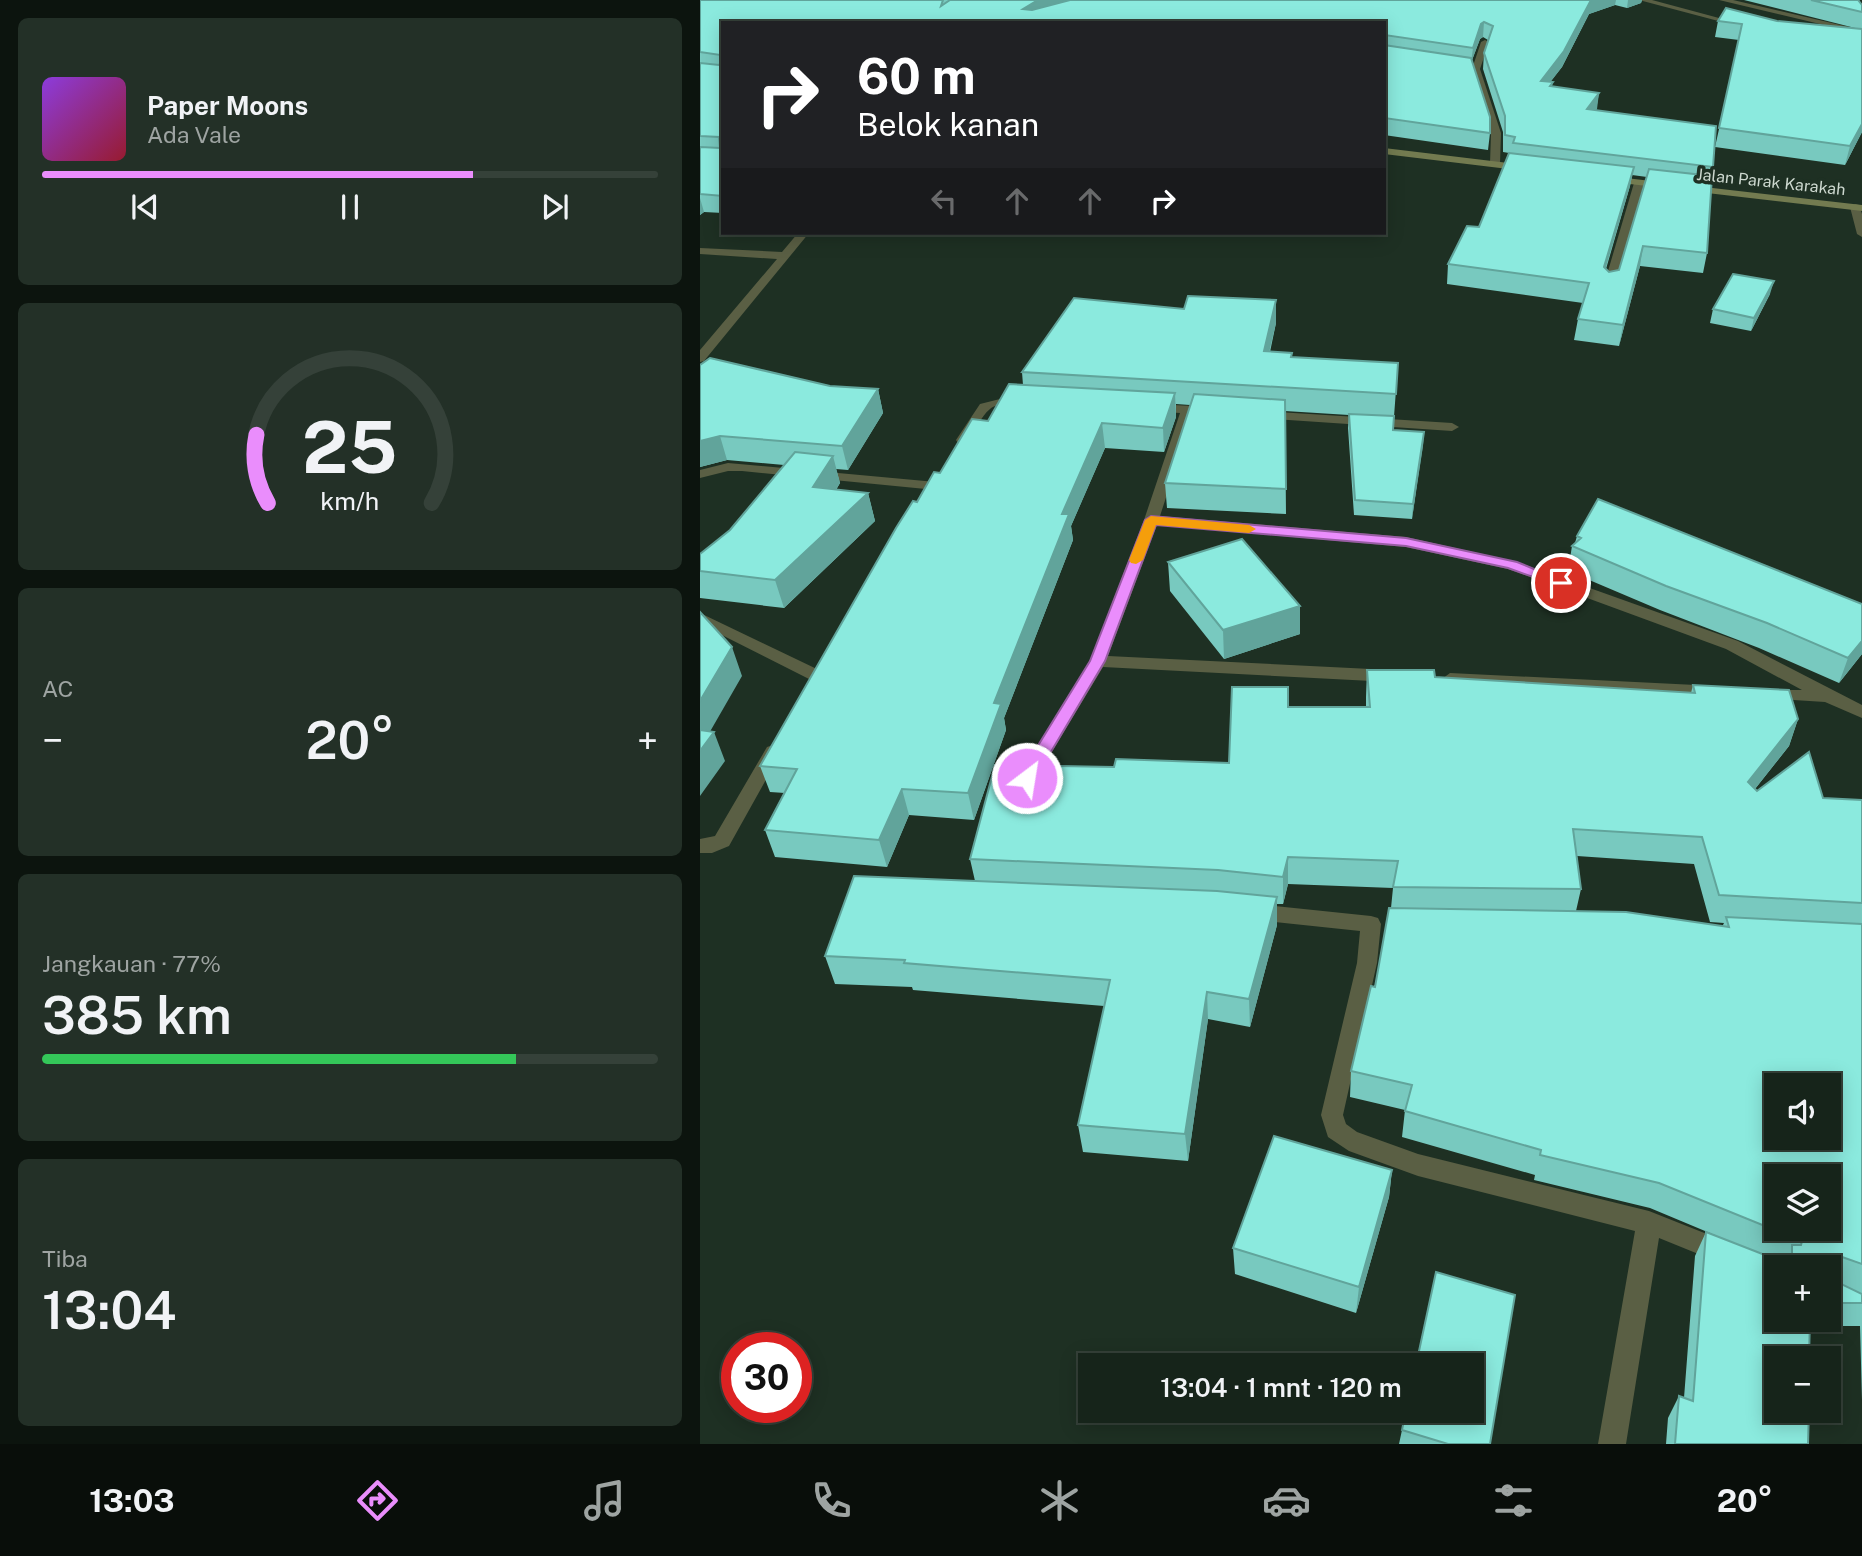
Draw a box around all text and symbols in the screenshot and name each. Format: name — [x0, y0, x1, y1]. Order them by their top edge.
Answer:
text: 60 m — [857, 47, 976, 105]
icon: right — [742, 49, 833, 140]
text: Paper Moons — [147, 90, 308, 121]
text: Belok kanan — [857, 106, 1039, 143]
text: Ada Vale — [147, 121, 241, 148]
street label: Jalan Parak Karakah — [1696, 165, 1846, 199]
icon: left — [925, 182, 963, 220]
icon: ahead — [998, 182, 1036, 220]
icon: ahead — [1071, 182, 1109, 220]
icon: right — [1144, 182, 1182, 220]
icon: previous — [126, 188, 164, 226]
icon: pause — [331, 188, 369, 226]
icon: next — [536, 188, 574, 226]
text: 25 — [302, 404, 398, 489]
text: km/h — [321, 486, 379, 516]
pin — [1531, 553, 1591, 613]
icon: arrive — [1542, 564, 1580, 602]
text: AC — [42, 675, 73, 702]
text: 20° — [305, 710, 395, 771]
text: − — [42, 718, 63, 763]
text: + — [637, 718, 658, 763]
position arrow — [990, 741, 1064, 815]
text: Jangkauan · 77% — [42, 950, 221, 977]
text: 385 km — [42, 985, 232, 1046]
map controls — [1764, 1073, 1841, 1423]
button: sound — [1764, 1073, 1841, 1150]
button: layers — [1764, 1164, 1841, 1241]
text: Tiba — [42, 1245, 88, 1272]
button: + — [1764, 1255, 1841, 1332]
text: 13:04 — [42, 1280, 177, 1341]
speed limit sign: 30 — [721, 1332, 812, 1423]
button: − — [1764, 1346, 1841, 1423]
text: 13:04 · 1 mnt · 120 m — [1160, 1372, 1402, 1403]
icon: directions — [353, 1476, 402, 1525]
icon: music — [580, 1476, 629, 1525]
icon: phone — [807, 1476, 856, 1525]
icon: climate — [1035, 1476, 1084, 1525]
icon: car — [1262, 1476, 1311, 1525]
icon: filters — [1489, 1476, 1538, 1525]
text: 13:03 — [89, 1482, 175, 1519]
text: 20° — [1717, 1482, 1773, 1519]

